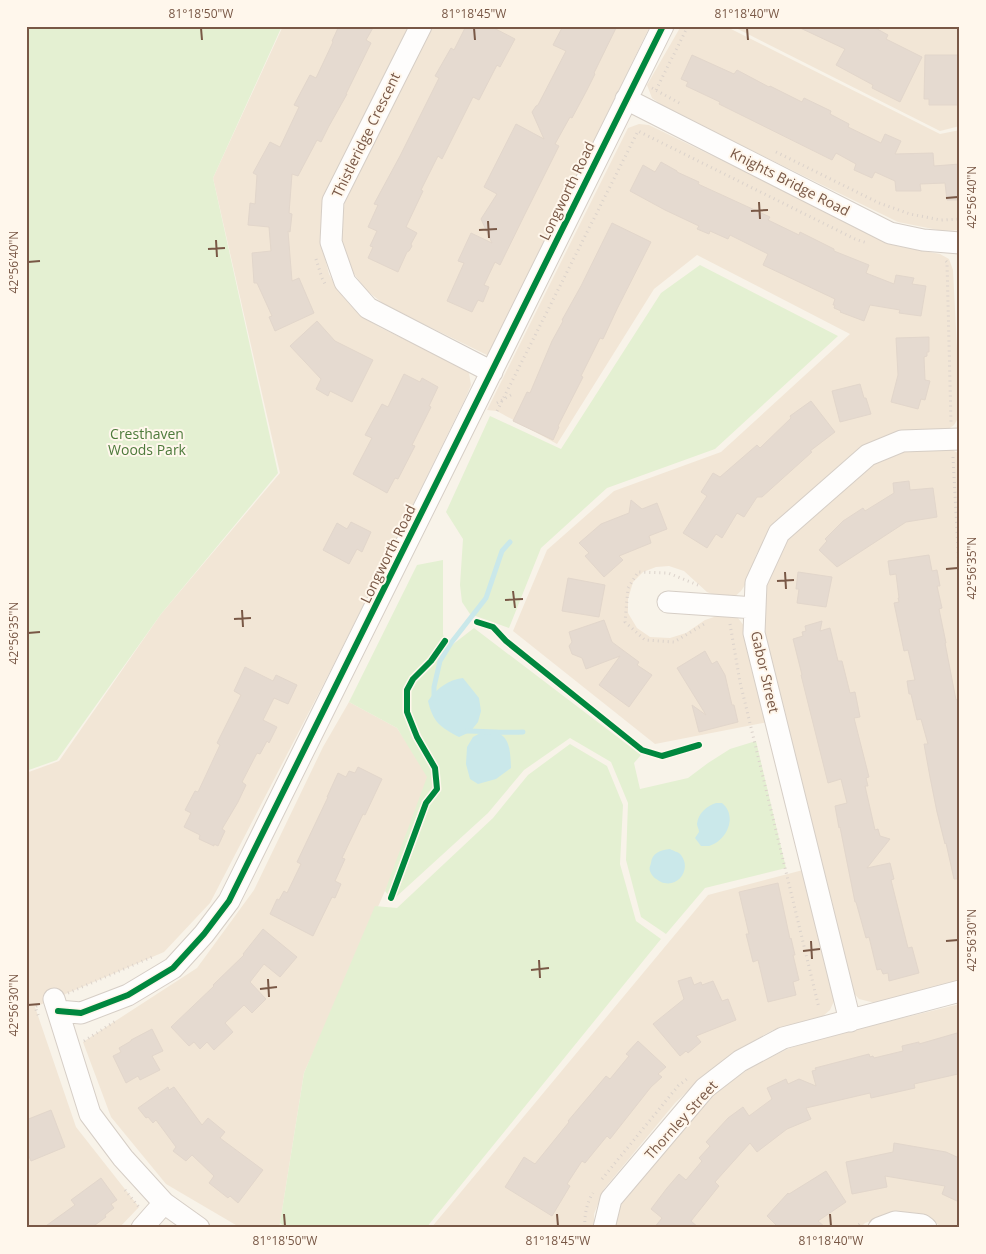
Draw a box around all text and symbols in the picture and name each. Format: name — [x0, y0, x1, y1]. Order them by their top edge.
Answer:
text: 81°18'50"W — [169, 5, 233, 22]
text: 81°18'45"W — [442, 5, 506, 22]
text: 81°18'40"W — [715, 5, 779, 22]
street label: Thistleridge Crescent — [327, 69, 404, 201]
street label: Longworth Road — [534, 138, 599, 243]
street label: Knights Bridge Road — [727, 143, 853, 220]
text: 42°56'40"N — [963, 166, 980, 228]
text: 42°56'40"N — [5, 231, 22, 293]
park label: Cresthaven Woods Park — [108, 424, 187, 459]
street label: Longworth Road — [355, 501, 420, 606]
text: 42°56'35"N — [963, 537, 980, 599]
text: 42°56'35"N — [5, 602, 22, 664]
street label: Gabor Street — [747, 629, 784, 715]
text: 42°56'30"N — [963, 909, 980, 971]
text: 42°56'30"N — [5, 974, 22, 1036]
street label: Thornley Street — [640, 1076, 721, 1163]
text: 81°18'50"W — [253, 1232, 317, 1249]
text: 81°18'45"W — [526, 1232, 590, 1249]
text: 81°18'40"W — [799, 1232, 863, 1249]

